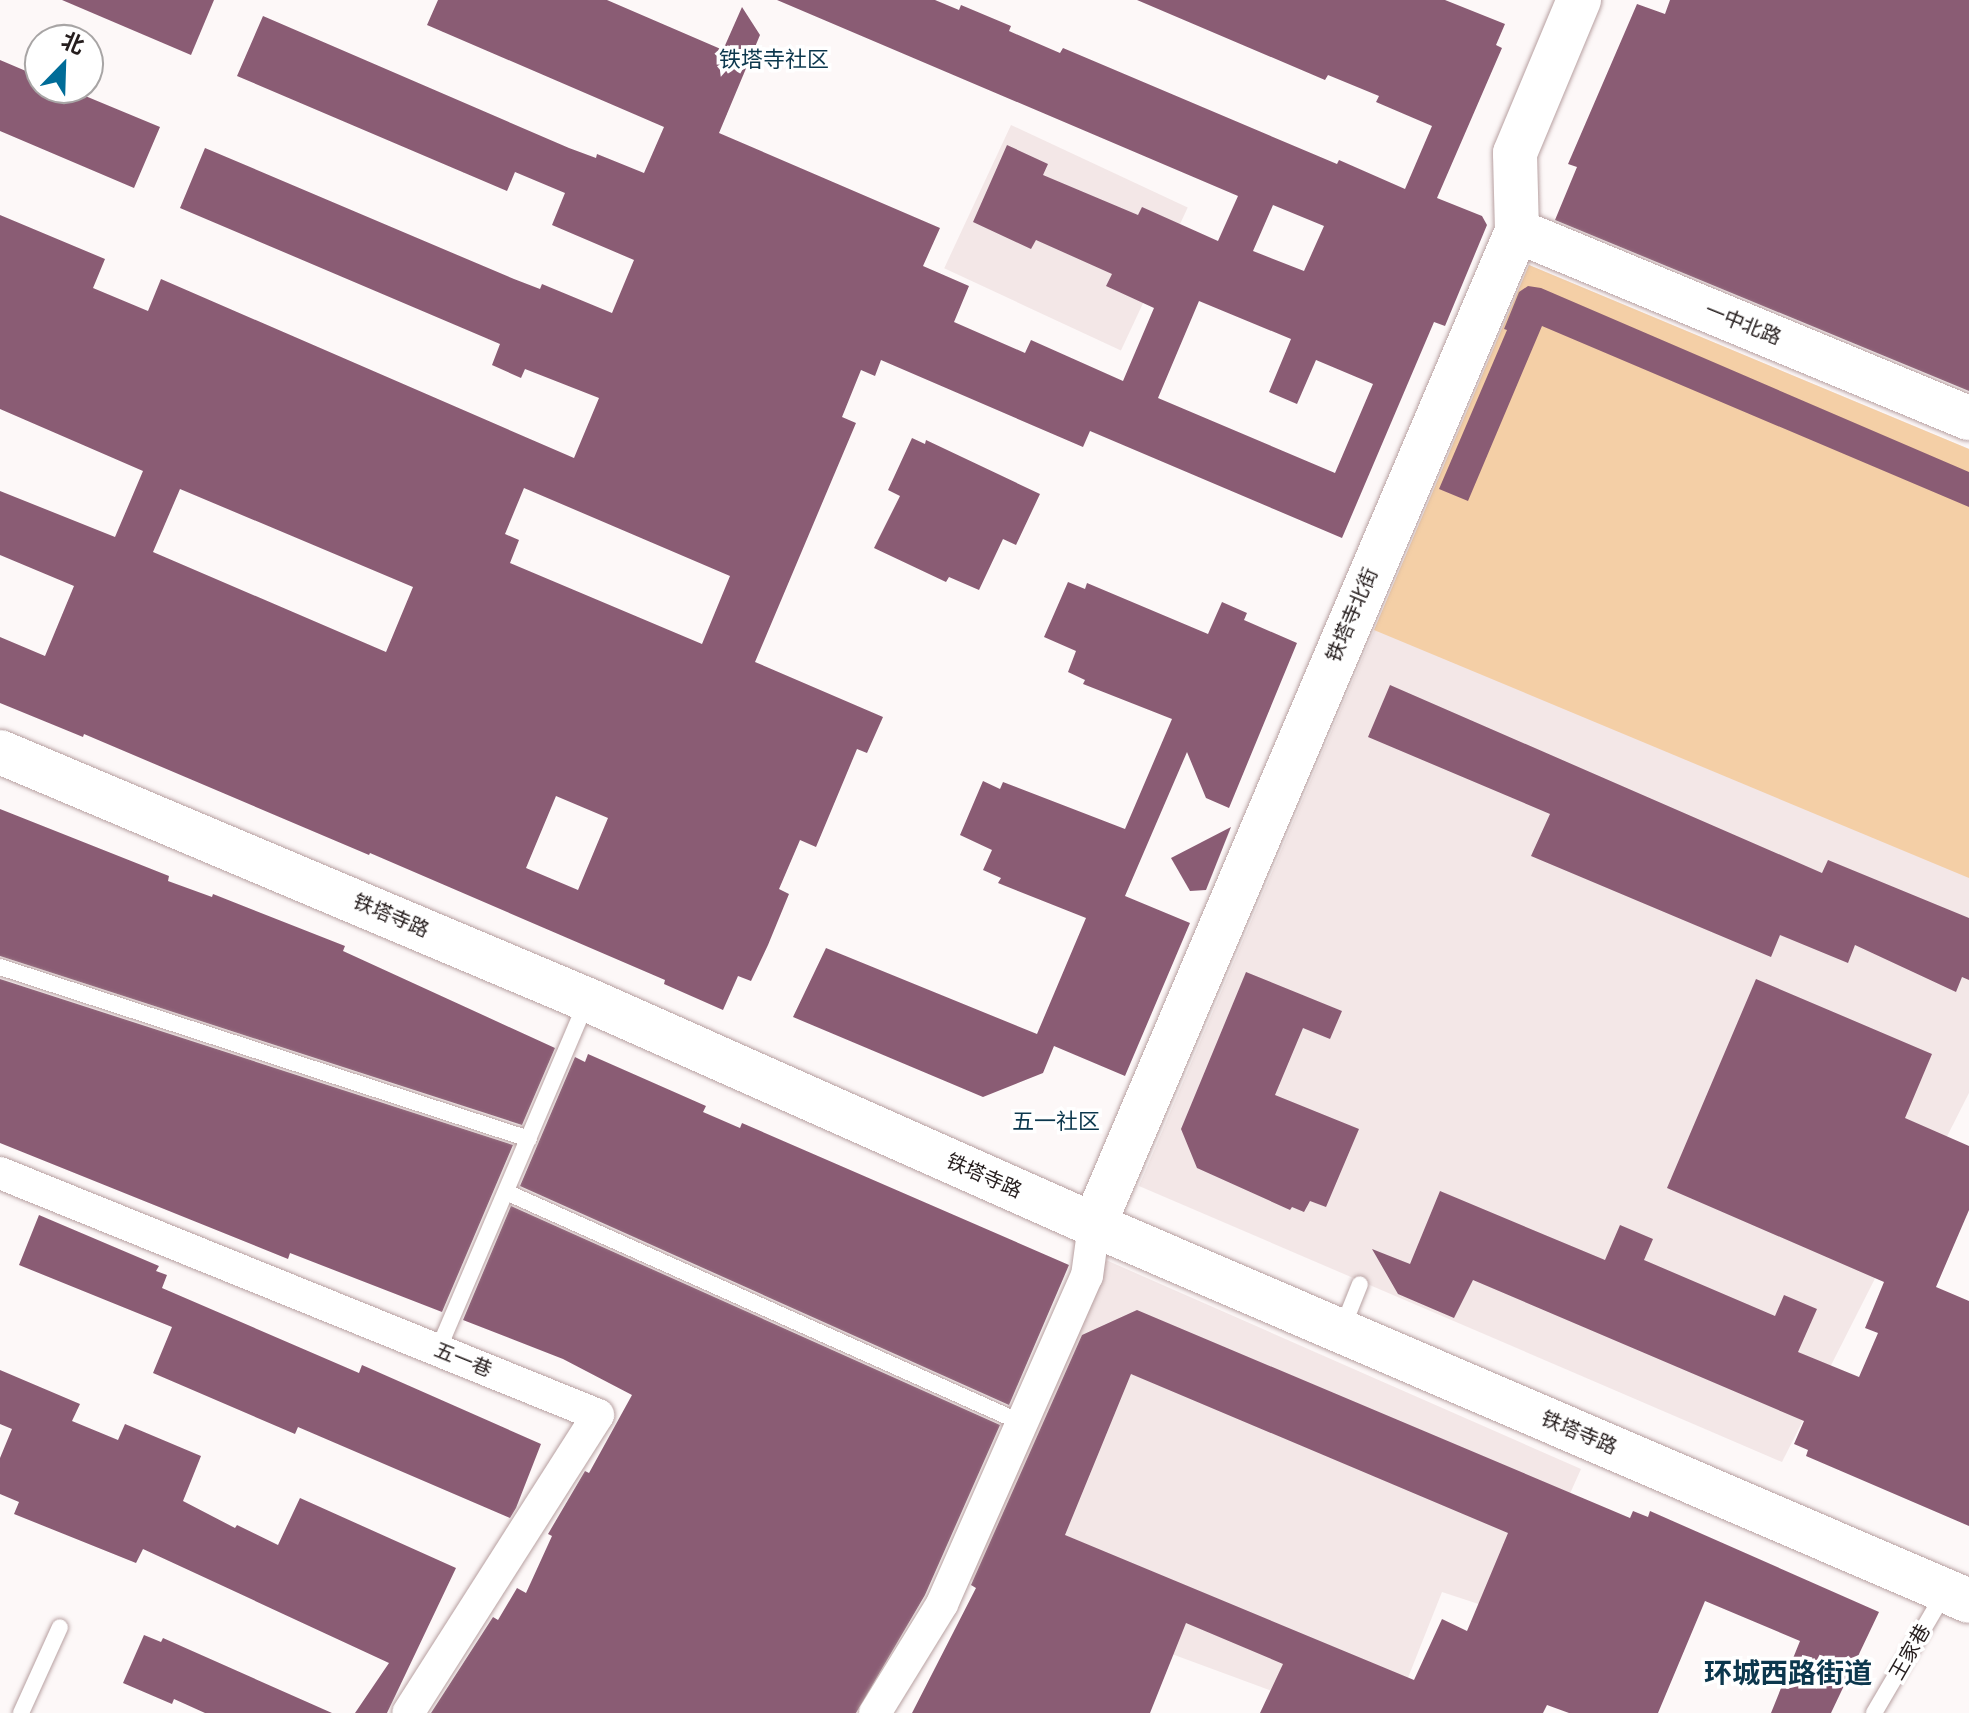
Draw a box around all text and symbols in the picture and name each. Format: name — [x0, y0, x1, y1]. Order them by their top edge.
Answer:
north arrow — [24, 24, 104, 104]
text: 北 — [57, 26, 89, 62]
district label: 铁塔寺社区 — [719, 48, 829, 74]
street label: 一中北路 — [1701, 298, 1785, 350]
street label: 铁塔寺北街 — [1321, 564, 1383, 666]
street label: 铁塔寺路 — [349, 889, 433, 943]
district label: 五一社区 — [1012, 1110, 1100, 1136]
street label: 铁塔寺路 — [943, 1149, 1025, 1203]
street label: 五一巷 — [431, 1338, 495, 1382]
street label: 铁塔寺路 — [1537, 1406, 1621, 1460]
street label: 王家巷 — [1885, 1620, 1935, 1684]
district label: 环城西路街道 — [1704, 1657, 1872, 1691]

